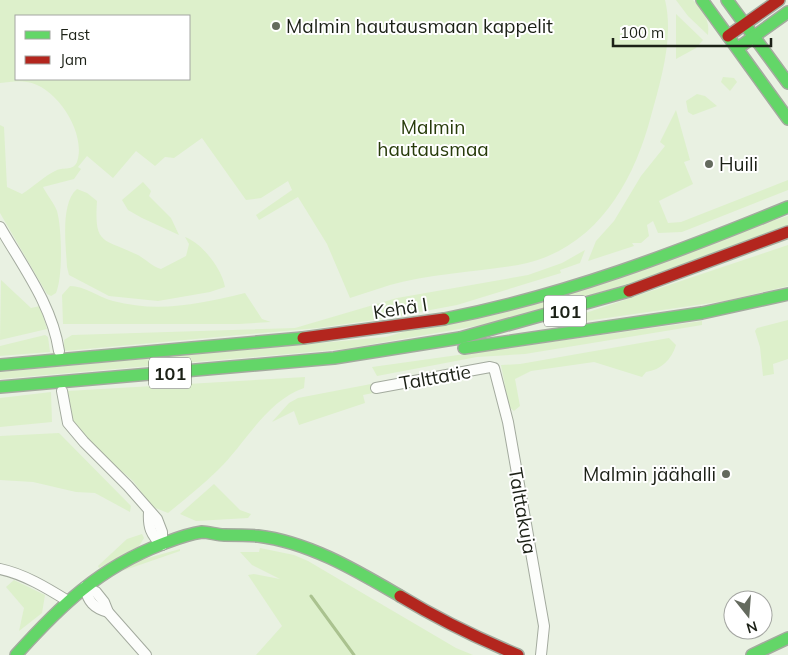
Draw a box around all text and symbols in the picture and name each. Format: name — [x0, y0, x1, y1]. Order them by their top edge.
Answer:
place label: Malmin hautausmaan kappelit — [286, 14, 553, 38]
legend — [15, 15, 190, 80]
scale bar — [613, 15, 770, 47]
marker: Malmin hautausmaan kappelit — [270, 20, 282, 32]
text: 100 m — [620, 23, 664, 42]
text: Fast — [60, 25, 90, 44]
text: Jam — [60, 50, 87, 69]
park label: Malmin hautausmaa — [377, 115, 489, 161]
place label: Huili — [719, 152, 758, 176]
marker: Huili — [703, 158, 715, 170]
street label: Kehä I — [371, 292, 429, 324]
road number: 101 — [544, 296, 586, 326]
road number: 101 — [149, 358, 191, 388]
street label: Talttatie — [398, 359, 472, 395]
place label: Malmin jäähalli — [583, 462, 716, 486]
street label: Talttakuja — [504, 466, 542, 556]
marker: Malmin jäähalli — [720, 468, 732, 480]
north arrow — [723, 590, 773, 640]
text: N — [744, 617, 759, 638]

